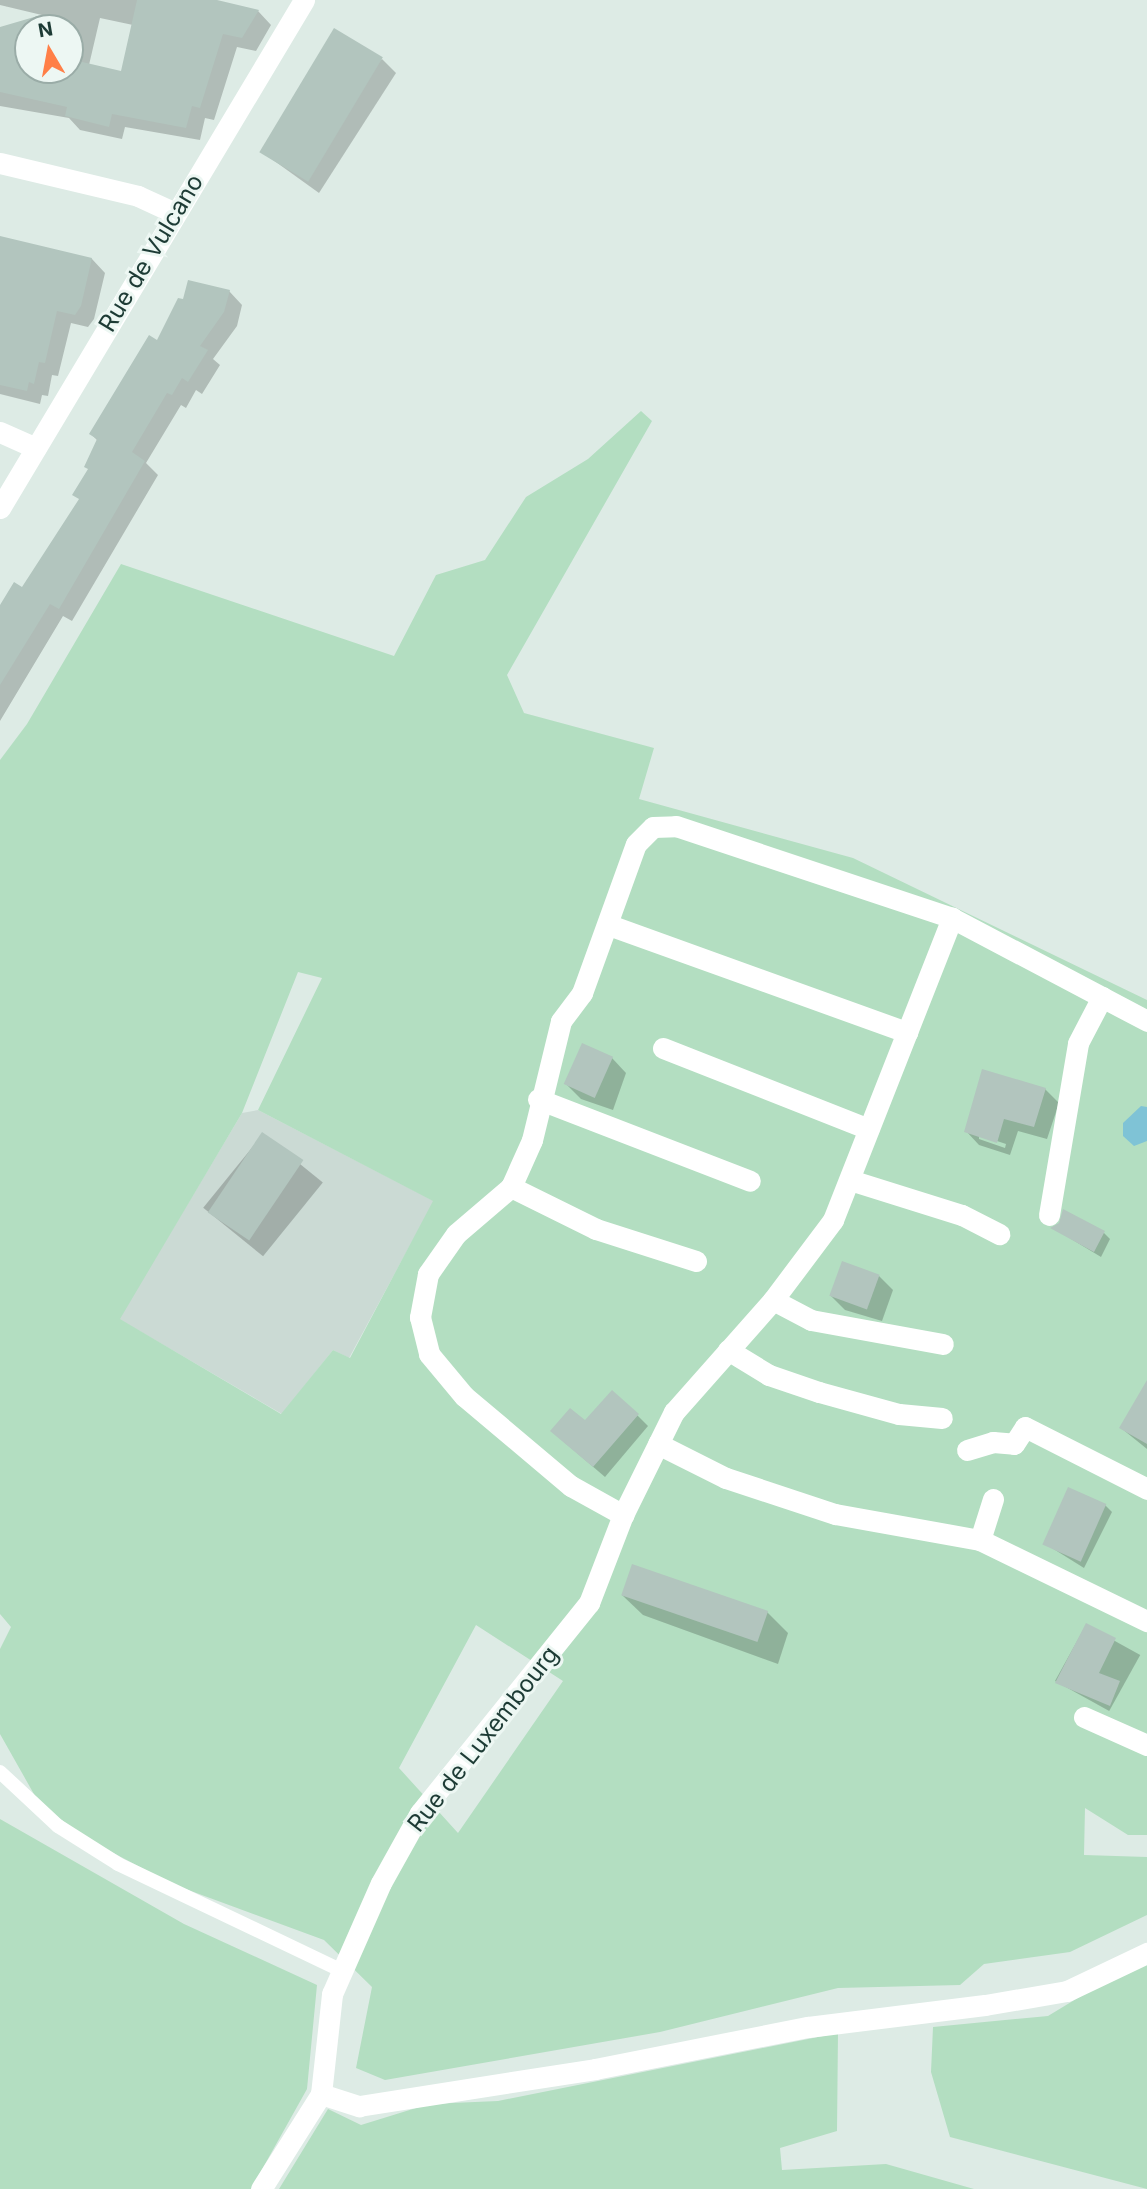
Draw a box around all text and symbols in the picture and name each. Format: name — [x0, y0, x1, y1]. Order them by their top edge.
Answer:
north arrow — [14, 14, 84, 84]
text: N — [36, 17, 55, 42]
street label: Rue de Vulcano — [93, 169, 209, 337]
street label: Rue de Luxembourg — [402, 1640, 564, 1838]

